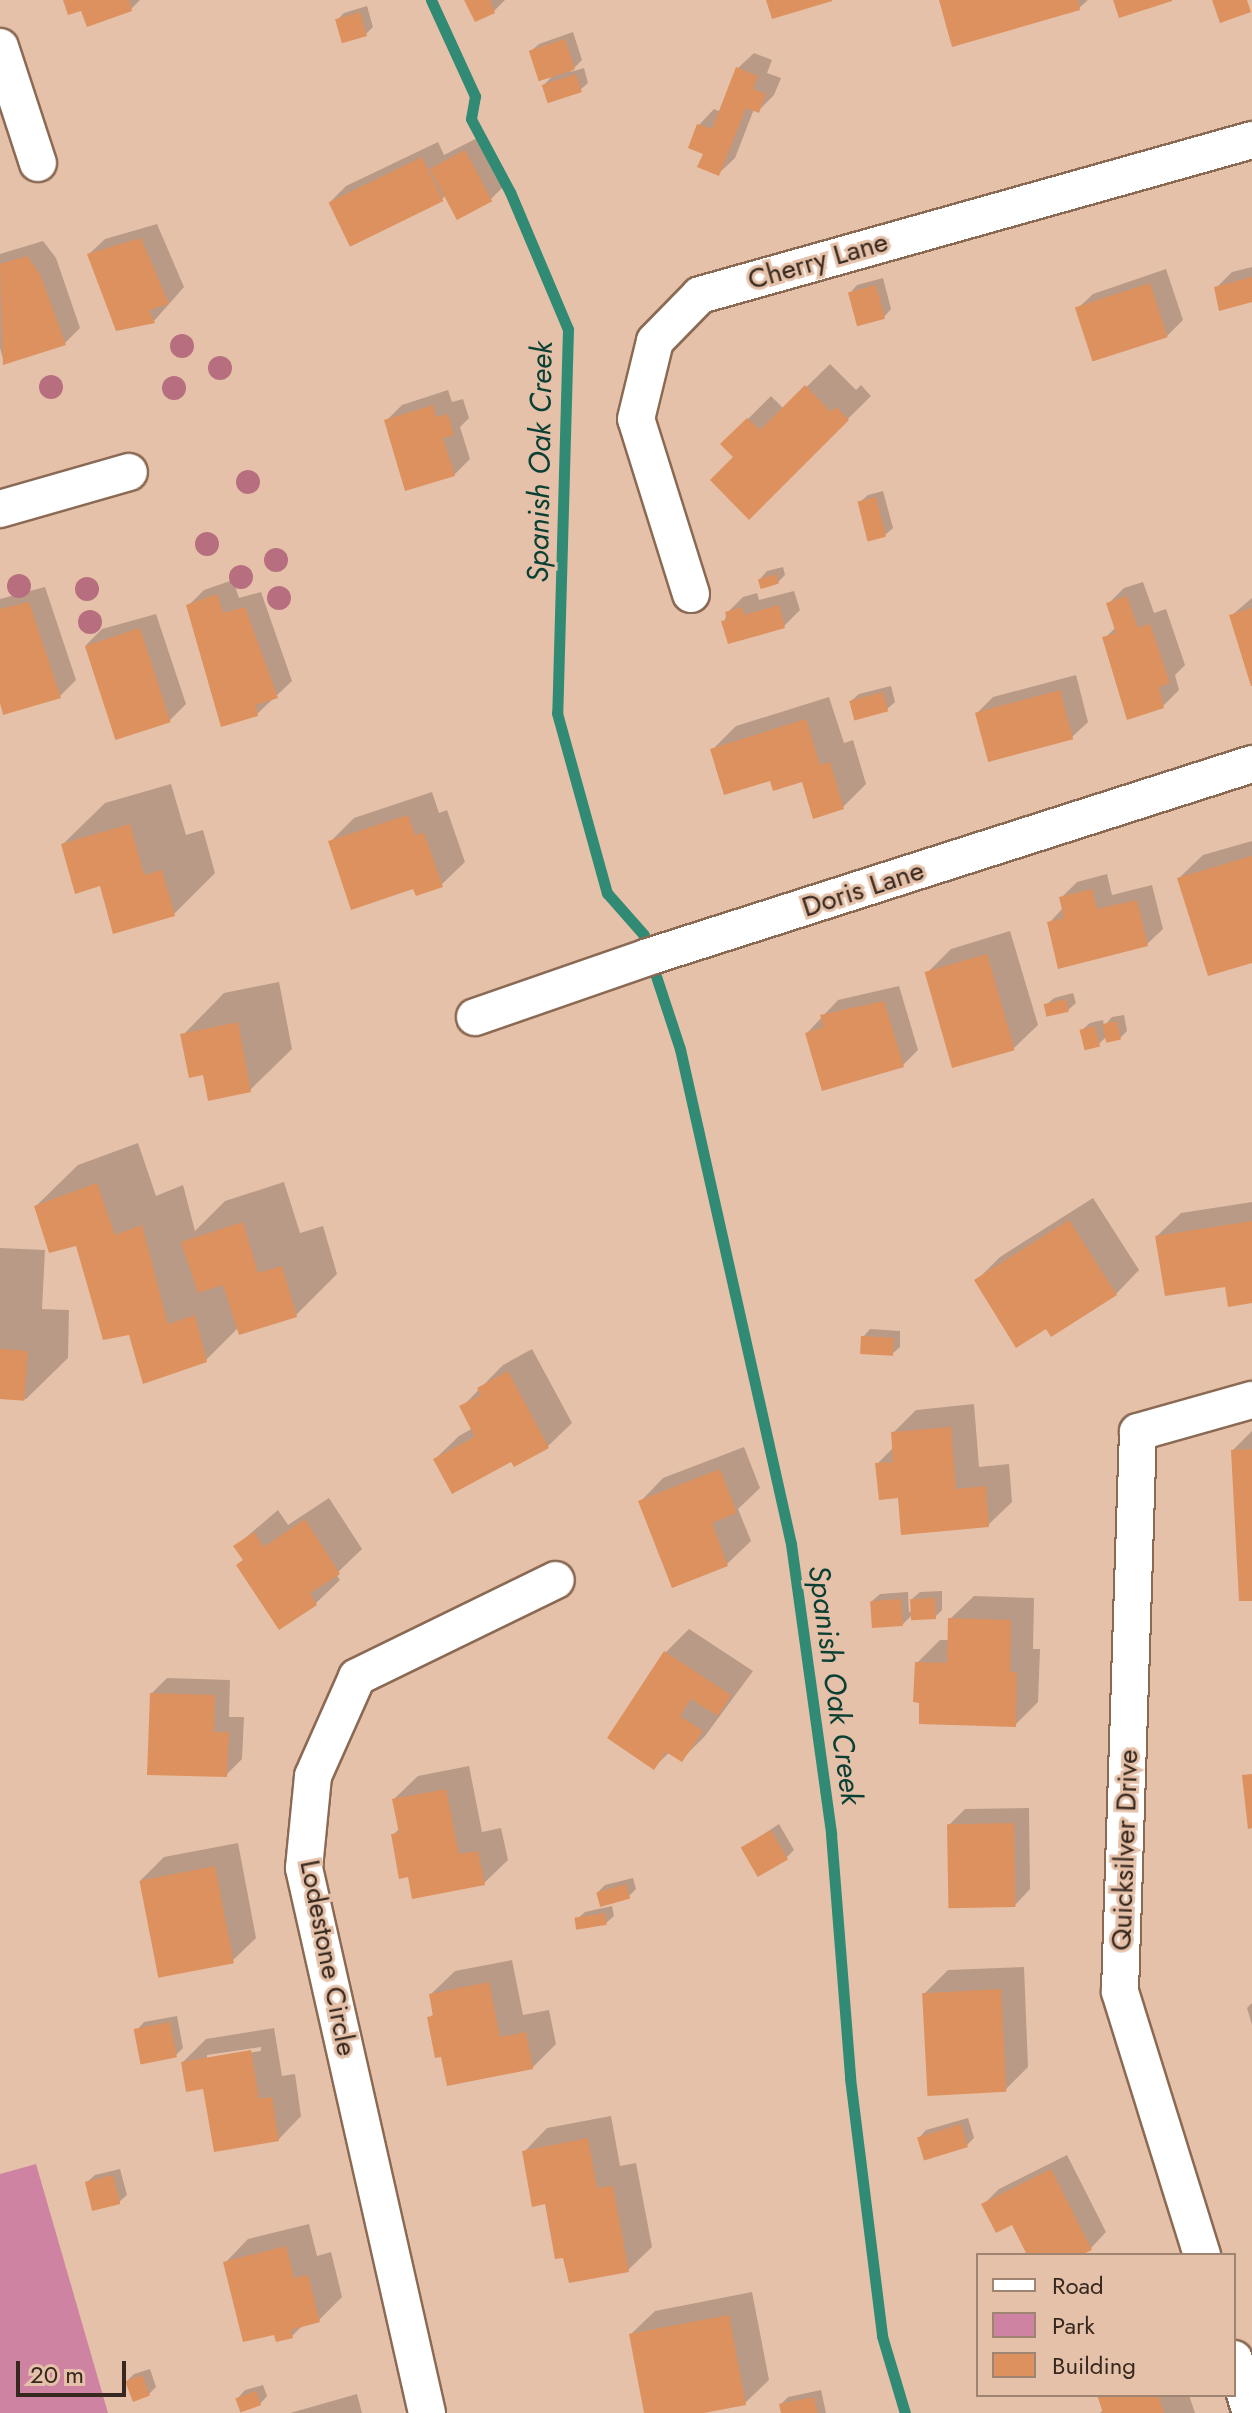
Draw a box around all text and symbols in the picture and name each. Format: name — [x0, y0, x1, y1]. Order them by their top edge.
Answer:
street label: Cherry Lane — [744, 225, 892, 297]
water label: Spanish Oak Creek — [520, 341, 560, 583]
street label: Doris Lane — [798, 854, 928, 924]
water label: Spanish Oak Creek — [800, 1563, 870, 1807]
street label: Quicksilver Drive — [1105, 1749, 1145, 1951]
street label: Lodestone Circle — [293, 1857, 363, 2059]
legend — [976, 2253, 1236, 2397]
text: Road — [1052, 2268, 1104, 2303]
text: Park — [1052, 2308, 1095, 2343]
scale bar — [20, 2345, 130, 2395]
text: Building — [1052, 2348, 1136, 2383]
text: 20 m — [30, 2357, 84, 2392]

